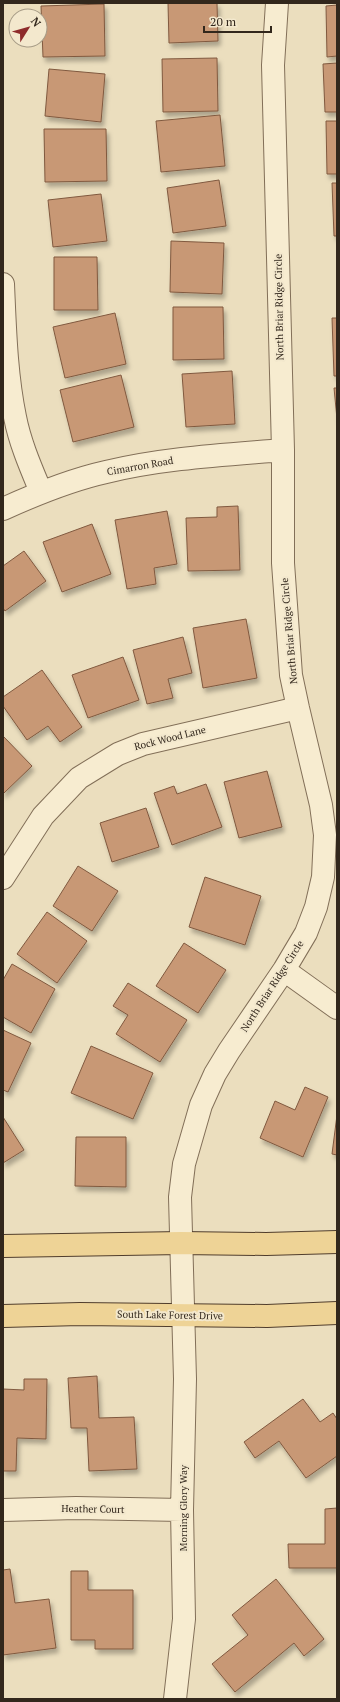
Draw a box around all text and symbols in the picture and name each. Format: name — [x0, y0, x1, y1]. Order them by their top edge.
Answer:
north arrow — [8, 8, 48, 48]
scale bar — [204, 8, 271, 34]
text: N — [28, 14, 44, 30]
text: 20 m — [210, 14, 237, 29]
street label: North Briar Ridge Circle — [272, 254, 286, 360]
street label: Cimarron Road — [106, 454, 175, 478]
street label: North Briar Ridge Circle — [278, 577, 300, 685]
street label: Rock Wood Lane — [133, 723, 207, 753]
street label: North Briar Ridge Circle — [237, 938, 307, 1034]
street label: South Lake Forest Drive — [117, 1308, 223, 1322]
street label: Morning Glory Way — [177, 1464, 190, 1551]
street label: Heather Court — [61, 1502, 125, 1516]

